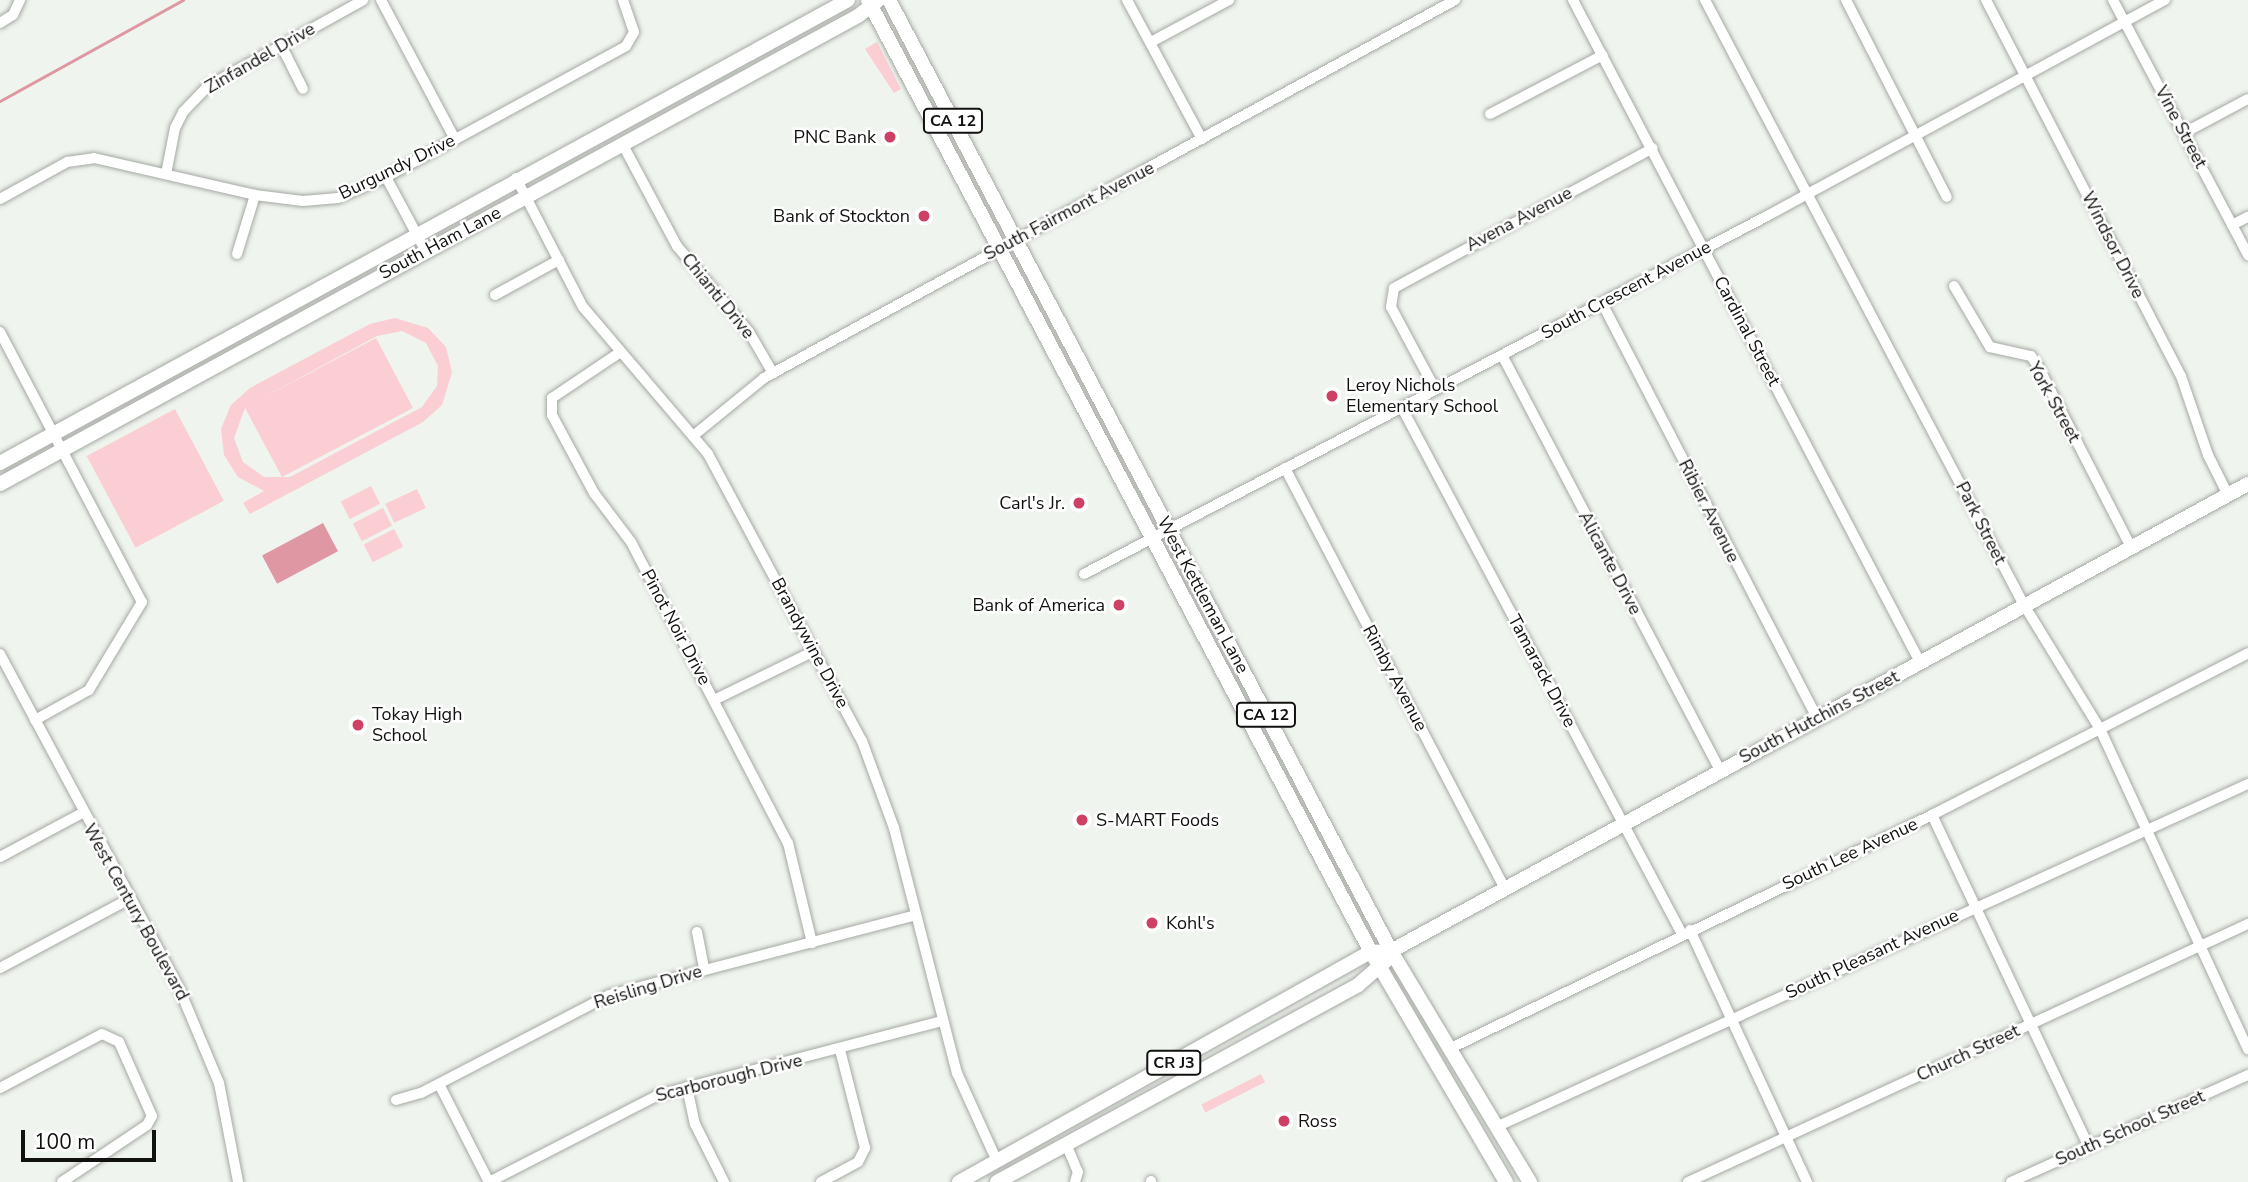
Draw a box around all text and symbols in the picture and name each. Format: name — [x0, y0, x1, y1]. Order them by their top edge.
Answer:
street label: Zinfandel Drive — [201, 18, 319, 98]
street label: Vine Street — [2150, 82, 2212, 172]
road number: CA 12 — [922, 108, 984, 134]
place label: PNC Bank — [794, 126, 876, 148]
marker: PNC Bank — [882, 129, 898, 145]
street label: Burgundy Drive — [335, 130, 459, 204]
street label: South Fairmont Avenue — [980, 157, 1158, 265]
street label: Avena Avenue — [1462, 182, 1576, 256]
street label: Windsor Drive — [2077, 188, 2149, 302]
street label: South Ham Lane — [375, 202, 505, 284]
place label: Bank of Stockton — [773, 205, 910, 227]
marker: Bank of Stockton — [916, 208, 932, 224]
street label: South Crescent Avenue — [1537, 236, 1715, 344]
street label: Chianti Drive — [677, 249, 759, 343]
street label: Cardinal Street — [1709, 272, 1785, 390]
street label: York Street — [2023, 358, 2085, 446]
place label: Leroy Nichols Elementary School — [1346, 375, 1498, 418]
marker: Leroy Nichols Elementary School — [1324, 388, 1340, 404]
street label: Ribier Avenue — [1674, 456, 1744, 566]
street label: Park Street — [1951, 478, 2011, 568]
place label: Carl's Jr. — [999, 492, 1065, 514]
marker: Carl's Jr. — [1071, 495, 1087, 511]
street label: Alicante Drive — [1574, 508, 1646, 618]
street label: West Kettleman Lane — [1152, 513, 1254, 677]
street label: Pinot Noir Drive — [636, 565, 716, 689]
street label: Brandywine Drive — [766, 574, 854, 712]
place label: Bank of America — [972, 594, 1105, 616]
marker: Bank of America — [1111, 597, 1127, 613]
street label: Tamarack Drive — [1503, 611, 1581, 731]
street label: Rimby Avenue — [1358, 621, 1432, 735]
street label: South Hutchins Street — [1735, 666, 1903, 768]
road number: CA 12 — [1234, 702, 1298, 728]
place label: Tokay High School — [372, 704, 462, 746]
marker: Tokay High School — [350, 717, 366, 733]
place label: S-MART Foods — [1096, 809, 1219, 831]
marker: S-MART Foods — [1074, 812, 1090, 828]
street label: South Lee Avenue — [1779, 813, 1921, 895]
street label: West Century Boulevard — [78, 820, 194, 1004]
street label: South Pleasant Avenue — [1782, 904, 1962, 1004]
place label: Kohl's — [1166, 912, 1215, 934]
marker: Kohl's — [1144, 915, 1160, 931]
street label: Reisling Drive — [591, 960, 705, 1014]
street label: Church Street — [1913, 1020, 2023, 1086]
street label: Scarborough Drive — [653, 1049, 805, 1107]
road number: CR J3 — [1146, 1050, 1202, 1076]
street label: South School Street — [2052, 1085, 2208, 1171]
place label: Ross — [1298, 1110, 1337, 1132]
marker: Ross — [1276, 1113, 1292, 1129]
scale bar — [24, 1116, 159, 1160]
text: 100 m — [34, 1128, 95, 1156]

